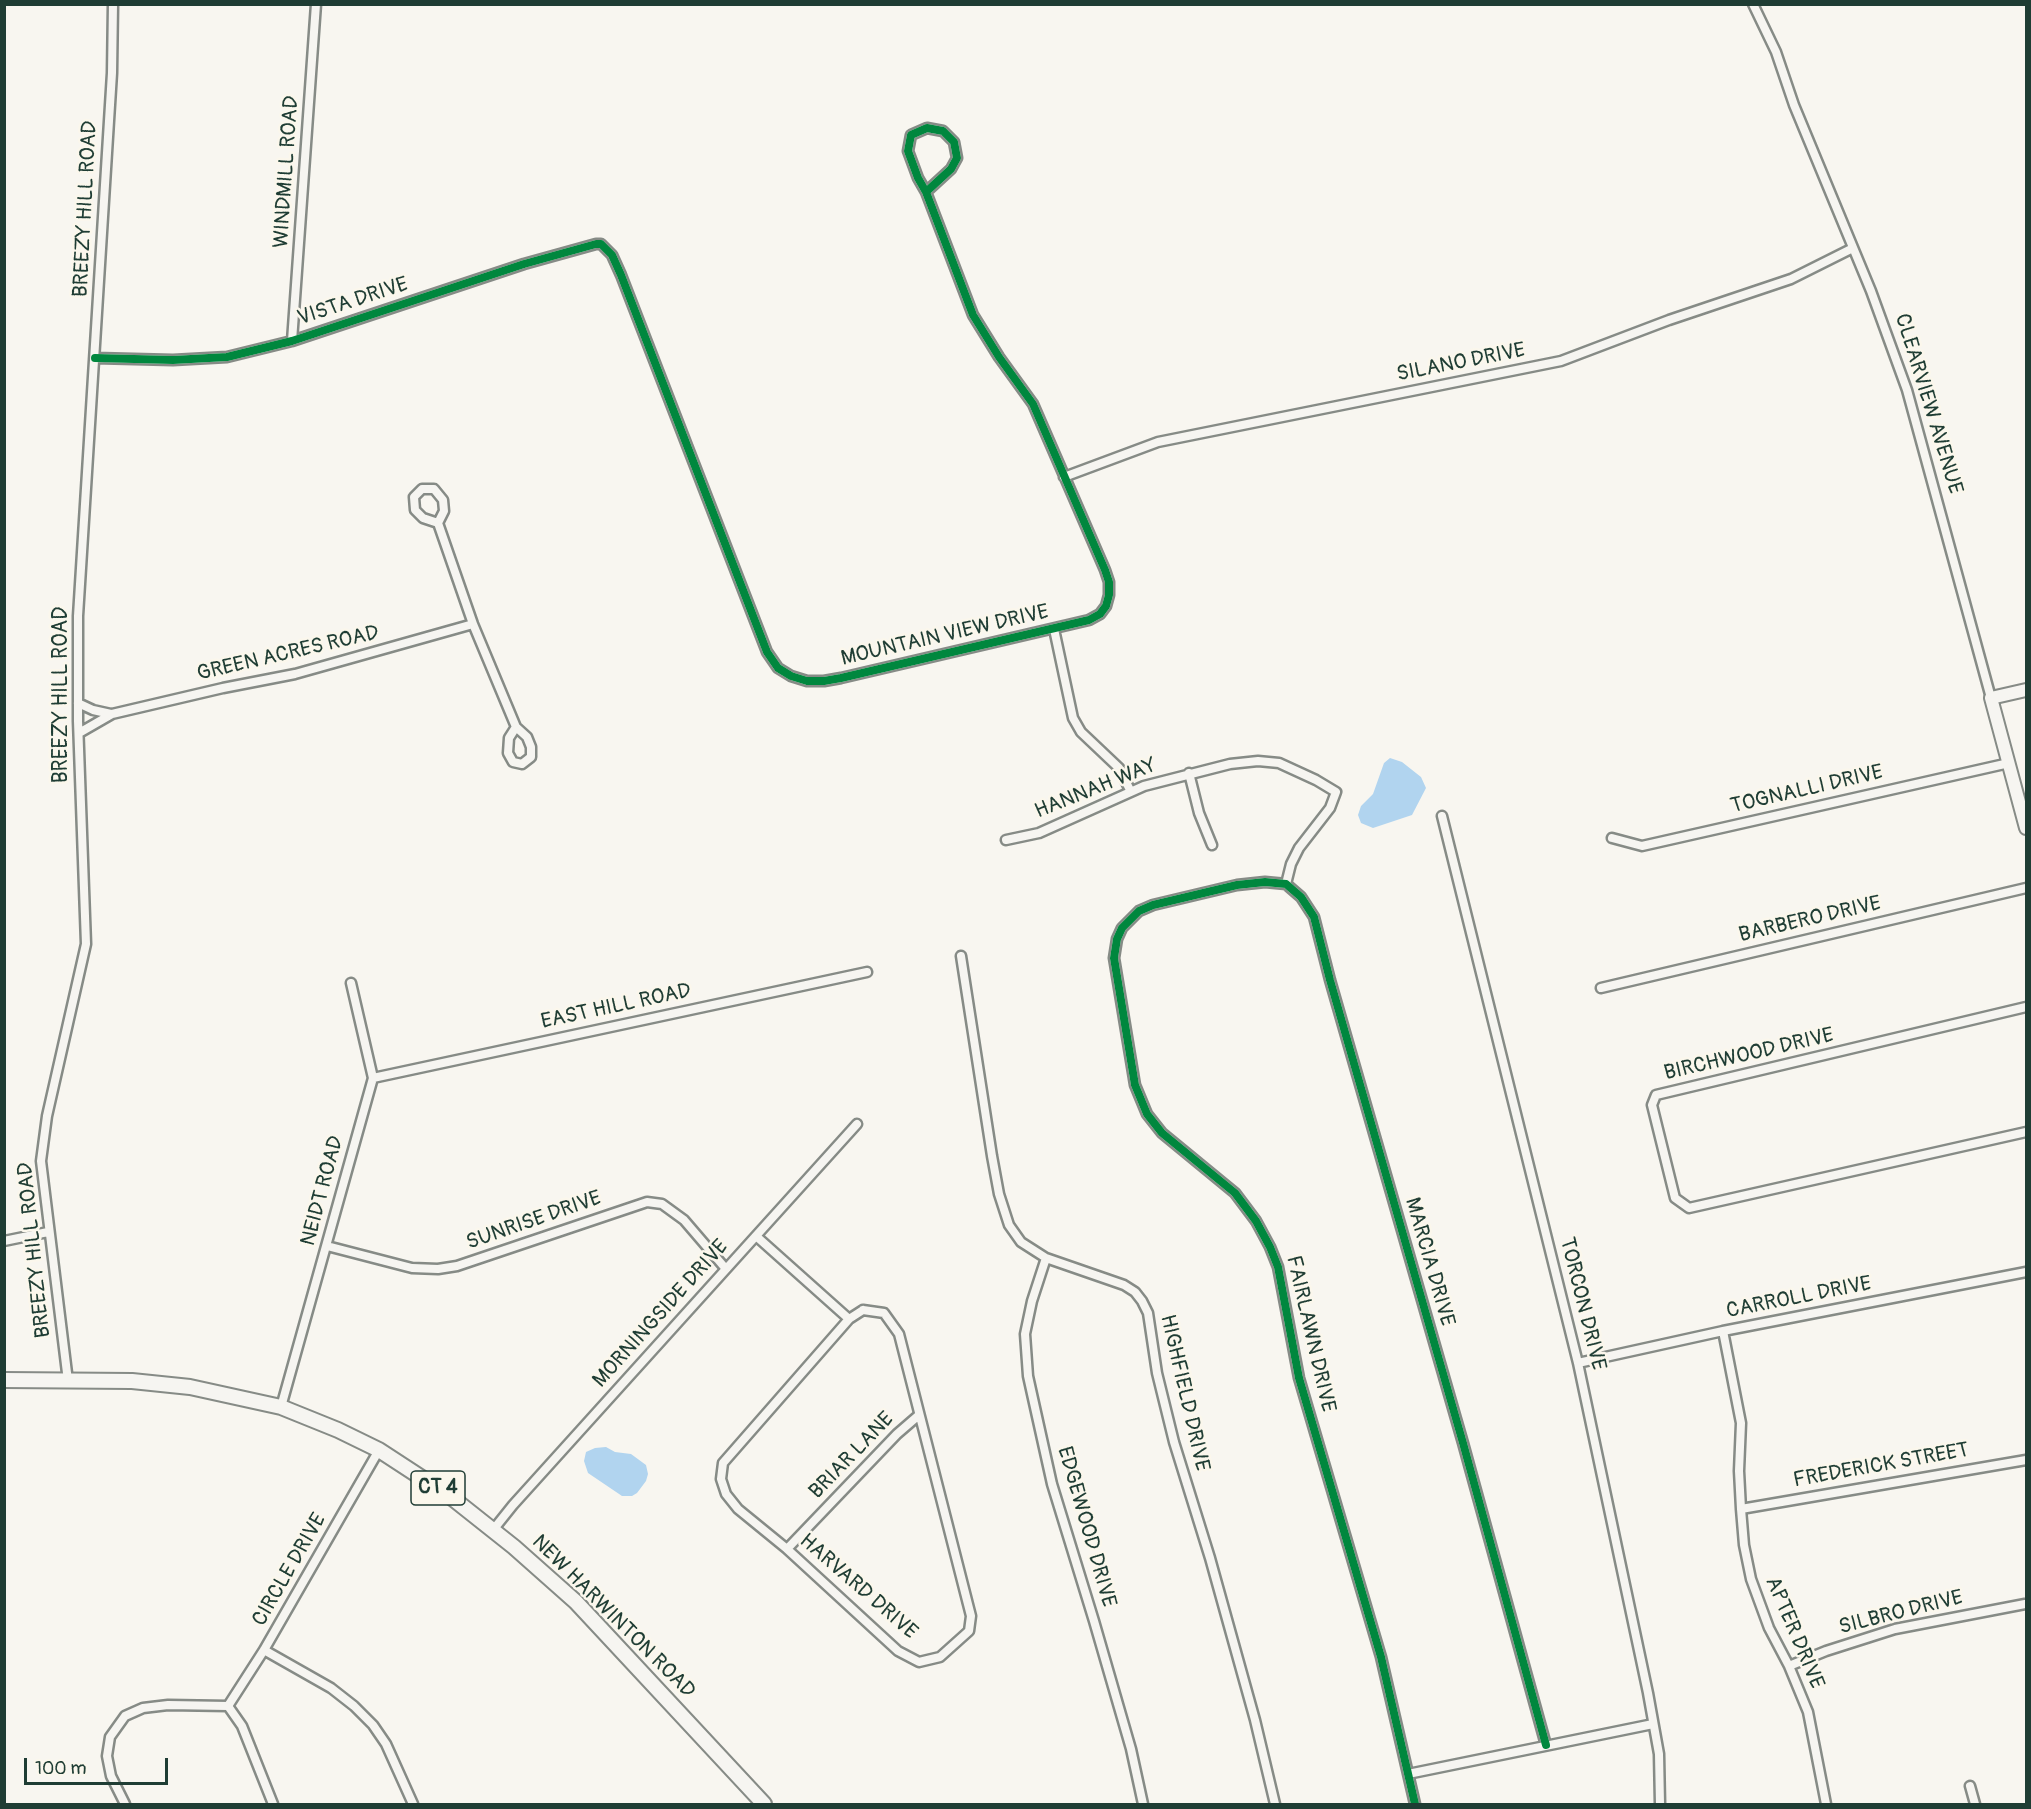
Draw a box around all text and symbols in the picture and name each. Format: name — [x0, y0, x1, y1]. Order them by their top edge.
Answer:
street label: WINDMILL ROAD — [269, 95, 305, 249]
street label: BREEZY HILL ROAD — [69, 120, 103, 298]
street label: VISTA DRIVE — [295, 272, 411, 332]
street label: CLEARVIEW AVENUE — [1889, 311, 1967, 497]
street label: SILANO DRIVE — [1395, 338, 1527, 388]
street label: MOUNTAIN VIEW DRIVE — [839, 600, 1051, 672]
street label: BREEZY HILL ROAD — [49, 607, 75, 783]
street label: GREEN ACRES ROAD — [195, 621, 381, 687]
street label: HANNAH WAY — [1031, 753, 1161, 825]
street label: TOGNALLI DRIVE — [1728, 760, 1886, 820]
street label: BARBERO DRIVE — [1736, 891, 1884, 949]
street label: EAST HILL ROAD — [539, 979, 693, 1035]
street label: BIRCHWOOD DRIVE — [1662, 1023, 1836, 1087]
street label: NEIDT ROAD — [296, 1133, 350, 1249]
street label: BREEZY HILL ROAD — [13, 1161, 57, 1339]
street label: SUNRISE DRIVE — [463, 1186, 605, 1256]
street label: MARCIA DRIVE — [1399, 1195, 1459, 1329]
street label: MORNINGSIDE DRIVE — [588, 1235, 734, 1393]
street label: TORCON DRIVE — [1553, 1235, 1611, 1373]
street label: FAIRLAWN DRIVE — [1280, 1253, 1340, 1415]
street label: CARROLL DRIVE — [1724, 1272, 1874, 1324]
street label: HIGHFIELD DRIVE — [1154, 1312, 1214, 1474]
street label: BRIAR LANE — [804, 1407, 900, 1505]
street label: FREDERICK STREET — [1791, 1438, 1971, 1494]
street label: EDGEWOOD DRIVE — [1051, 1444, 1121, 1610]
road number: CT 4 — [411, 1471, 465, 1505]
street label: CIRCLE DRIVE — [248, 1509, 332, 1631]
street label: HARVARD DRIVE — [794, 1529, 922, 1645]
street label: NEW HARWINTON ROAD — [526, 1530, 700, 1704]
street label: APTER DRIVE — [1759, 1573, 1829, 1693]
street label: SILBRO DRIVE — [1836, 1585, 1966, 1641]
scale bar — [27, 1746, 171, 1784]
text: 100 m — [35, 1757, 87, 1780]

